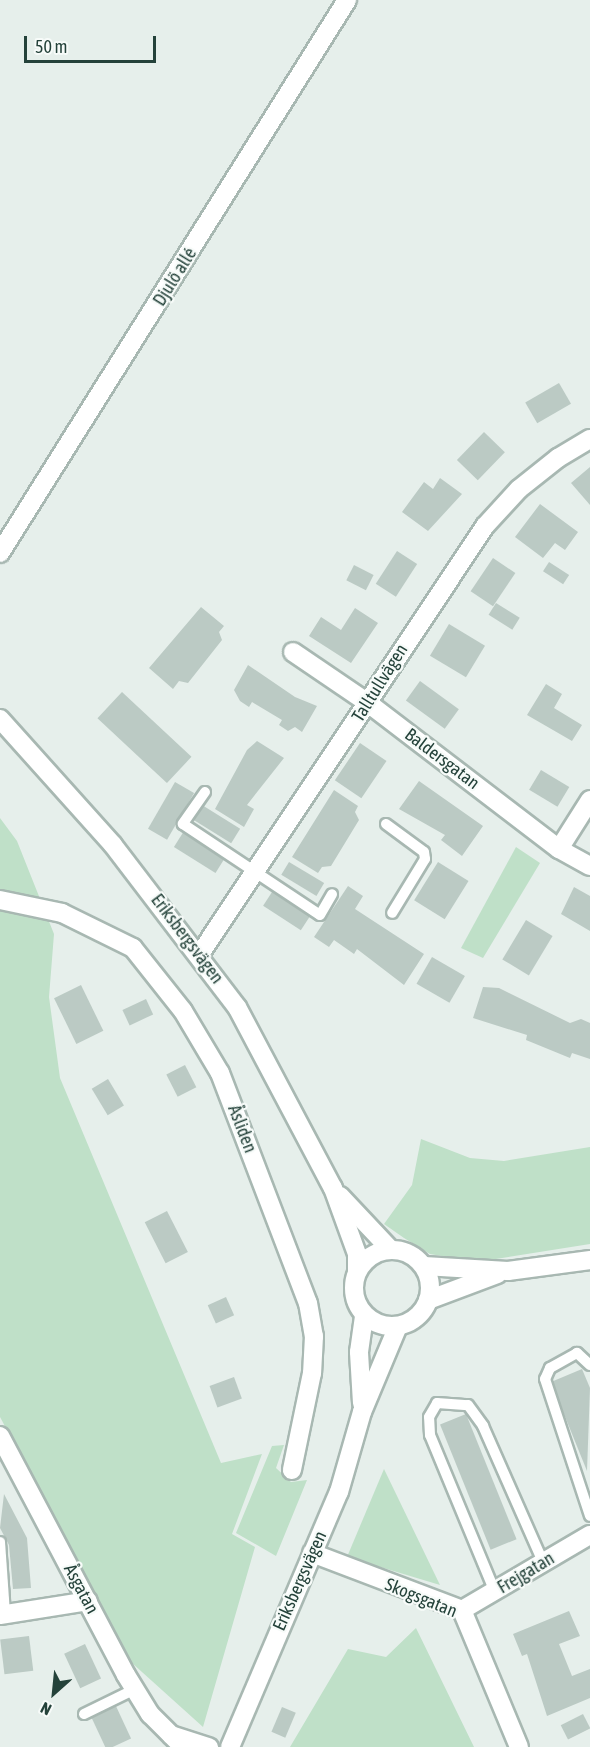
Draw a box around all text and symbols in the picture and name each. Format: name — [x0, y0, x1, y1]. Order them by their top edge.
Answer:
scale bar — [27, 24, 159, 62]
text: 50 m — [35, 36, 67, 57]
street label: Djulö allé — [149, 244, 201, 310]
street label: Talltullvägen — [348, 640, 412, 726]
street label: Baldersgatan — [400, 724, 484, 794]
street label: Eriksbergsvägen — [146, 890, 228, 988]
street label: Åsliden — [223, 1102, 261, 1156]
street label: Eriksbergsvägen — [268, 1528, 332, 1634]
street label: Frejgatan — [494, 1548, 558, 1598]
street label: Åsgatan — [59, 1560, 103, 1618]
street label: Skogsgatan — [382, 1574, 460, 1622]
north arrow — [24, 1663, 84, 1723]
text: N — [38, 1699, 54, 1719]

